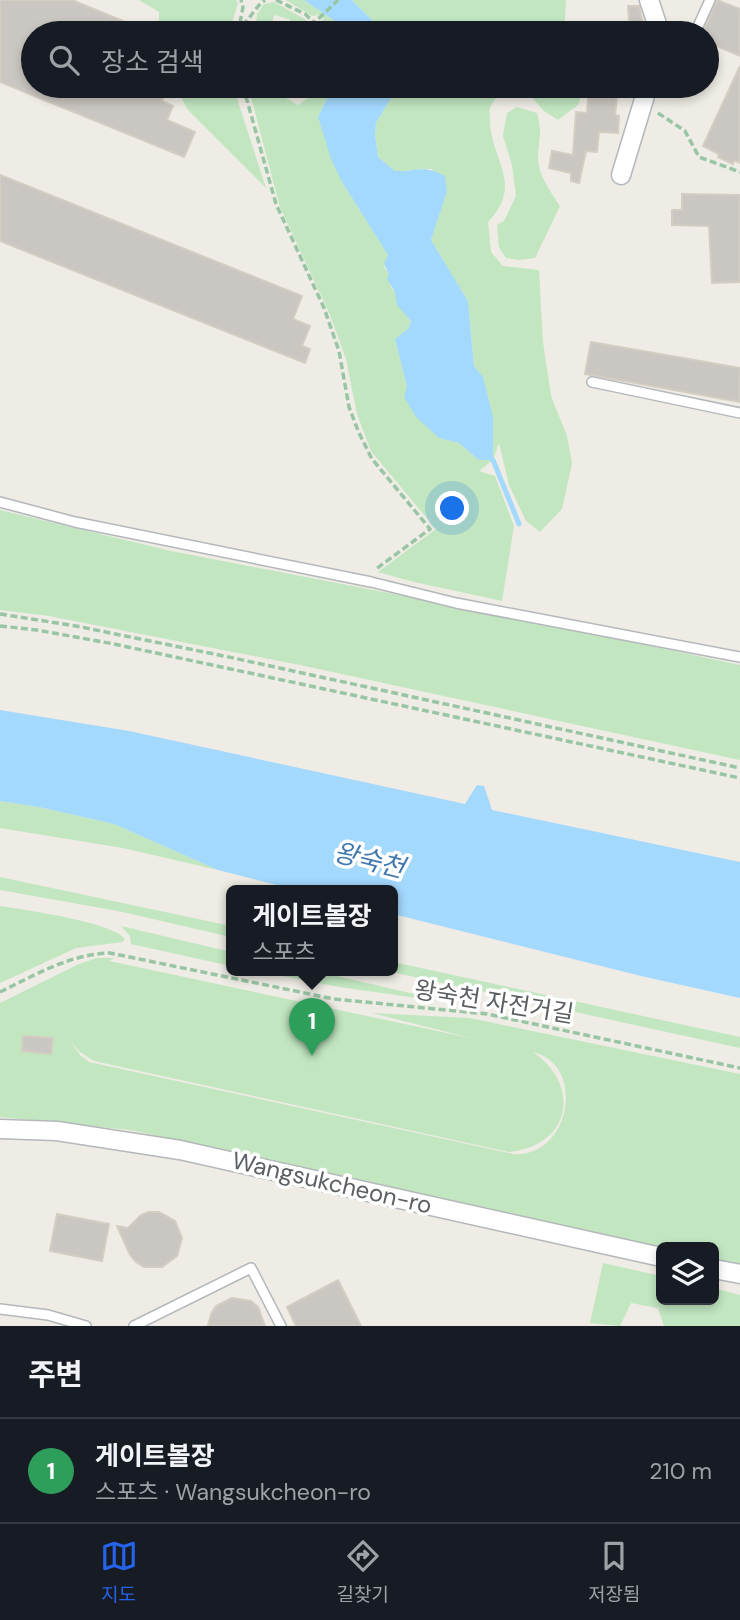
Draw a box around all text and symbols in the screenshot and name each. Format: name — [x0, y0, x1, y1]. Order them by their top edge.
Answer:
search box — [21, 21, 719, 98]
icon: search — [45, 41, 83, 79]
text: 장소 검색 — [101, 45, 204, 79]
your location — [435, 491, 469, 525]
water label: 왕숙천 — [330, 835, 411, 886]
popup — [226, 885, 398, 976]
text: 게이트볼장 — [252, 899, 372, 933]
text: 스포츠 — [252, 937, 316, 967]
street label: 왕숙천 자전거길 — [412, 974, 576, 1029]
pin: 1 — [289, 998, 335, 1056]
street label: Wangsukcheon-ro — [229, 1144, 435, 1221]
map controls — [656, 1242, 719, 1305]
button: layers — [656, 1242, 719, 1305]
text: 주변 — [28, 1355, 83, 1394]
text: 게이트볼장 — [95, 1439, 215, 1473]
text: 1 — [47, 1456, 55, 1486]
text: 210 m — [649, 1456, 712, 1486]
text: 스포츠 · Wangsukcheon-ro — [95, 1477, 371, 1507]
tab: 지도 — [100, 1537, 138, 1607]
tab: 길찾기 — [337, 1537, 389, 1607]
tab: 저장됨 — [588, 1537, 640, 1607]

